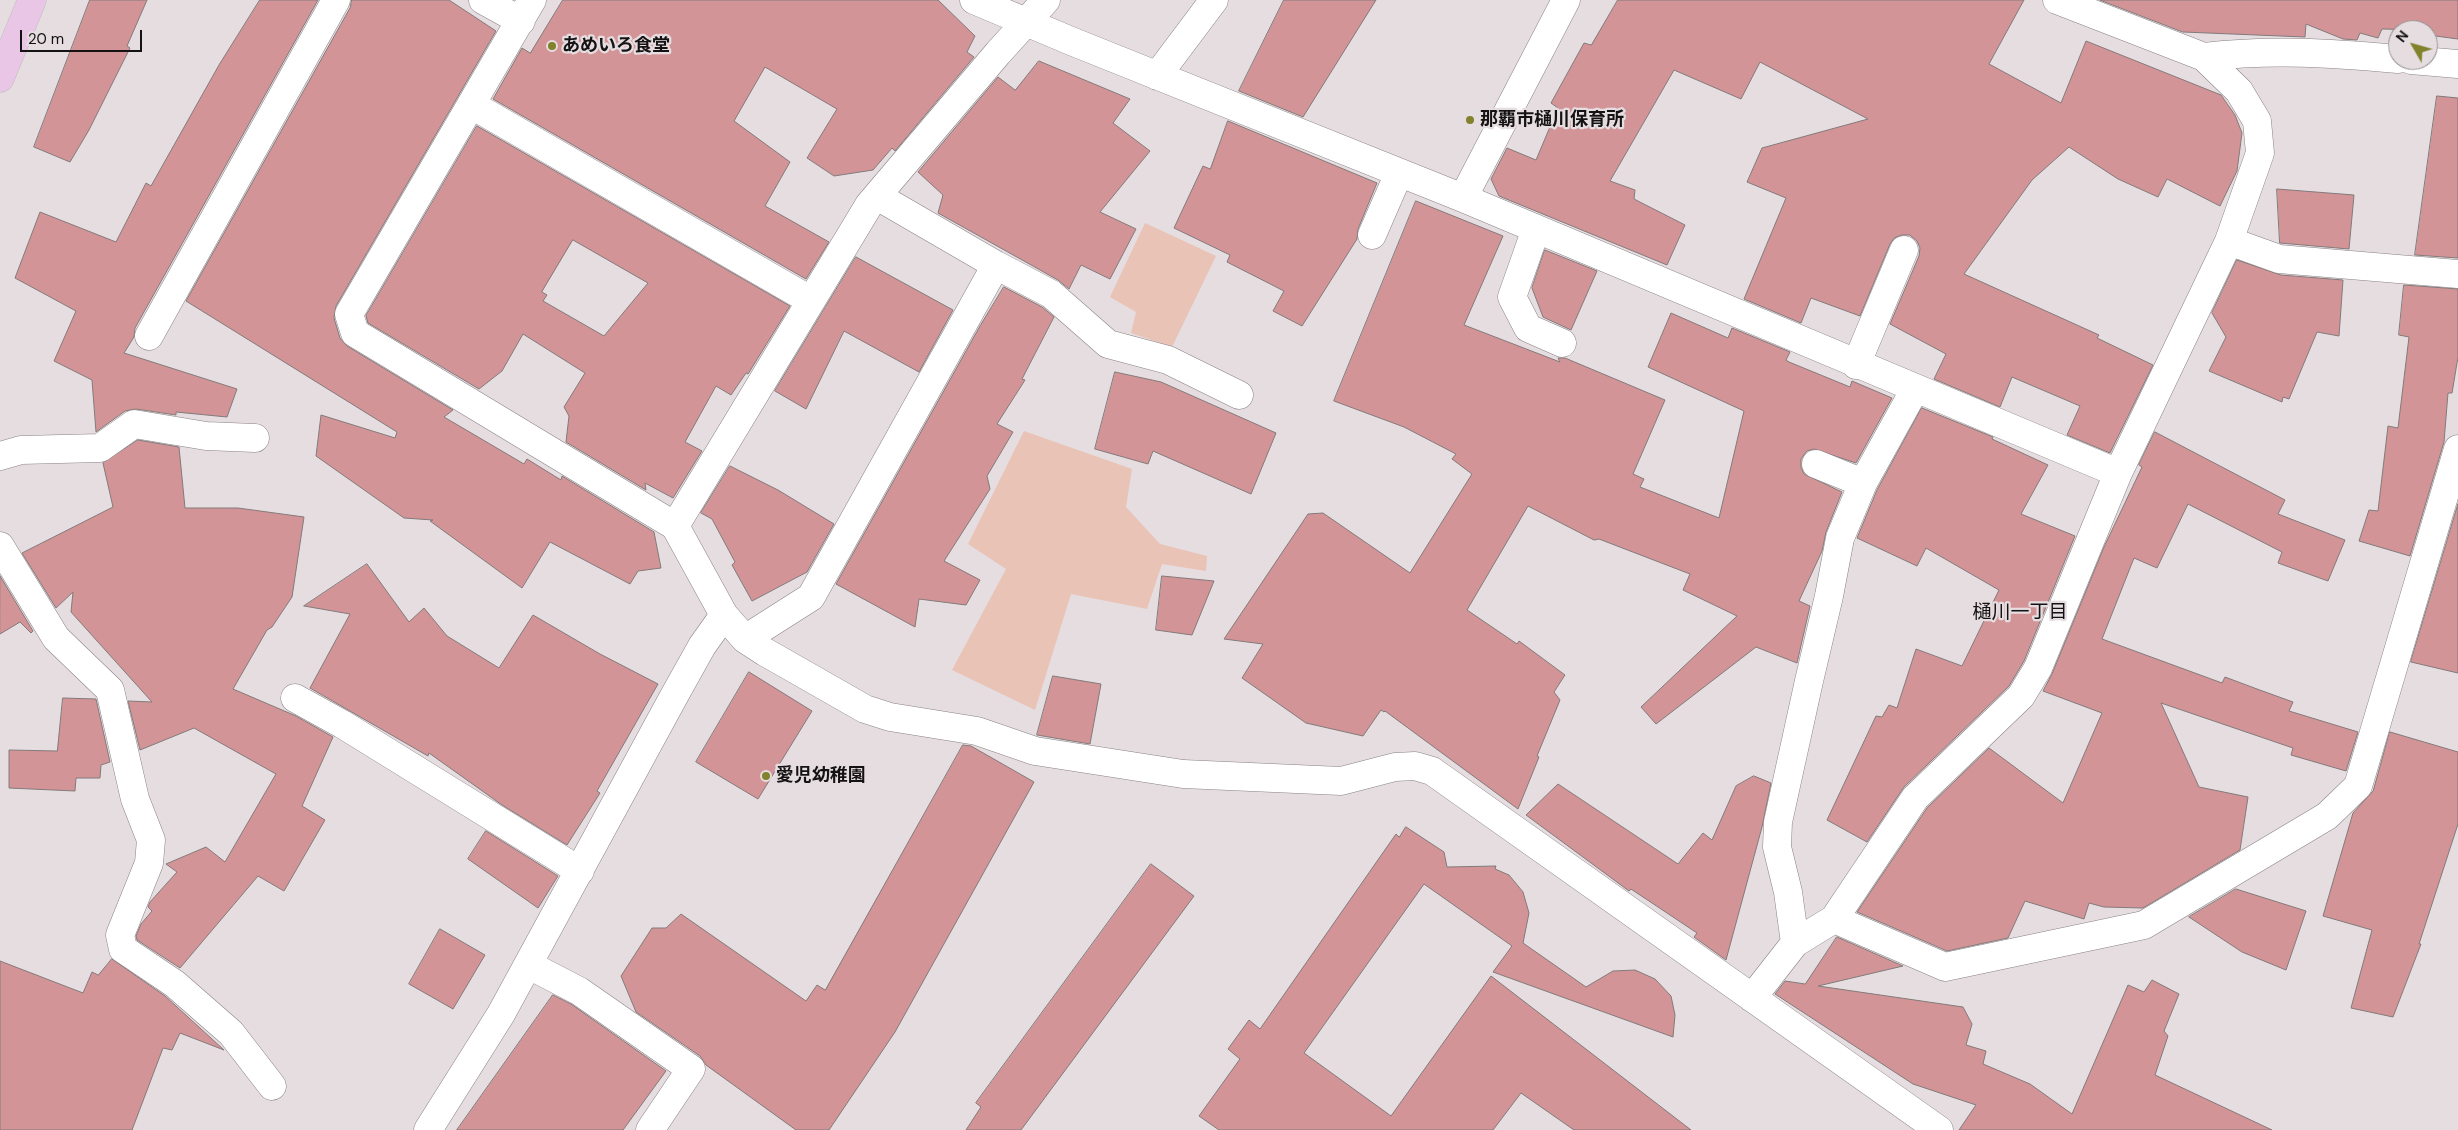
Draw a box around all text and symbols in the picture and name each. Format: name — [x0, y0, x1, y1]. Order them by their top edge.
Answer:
scale bar — [22, 20, 145, 52]
north arrow — [2388, 20, 2438, 70]
text: N — [2392, 27, 2412, 46]
text: 20 m — [28, 29, 64, 49]
place label: あめいろ食堂 — [562, 35, 670, 57]
marker: あめいろ食堂 — [546, 40, 558, 52]
place label: 那覇市樋川保育所 — [1480, 109, 1624, 131]
marker: 那覇市樋川保育所 — [1464, 114, 1476, 126]
district label: 樋川一丁目 — [1973, 602, 2067, 624]
place label: 愛児幼稚園 — [776, 765, 866, 787]
marker: 愛児幼稚園 — [760, 770, 772, 782]

